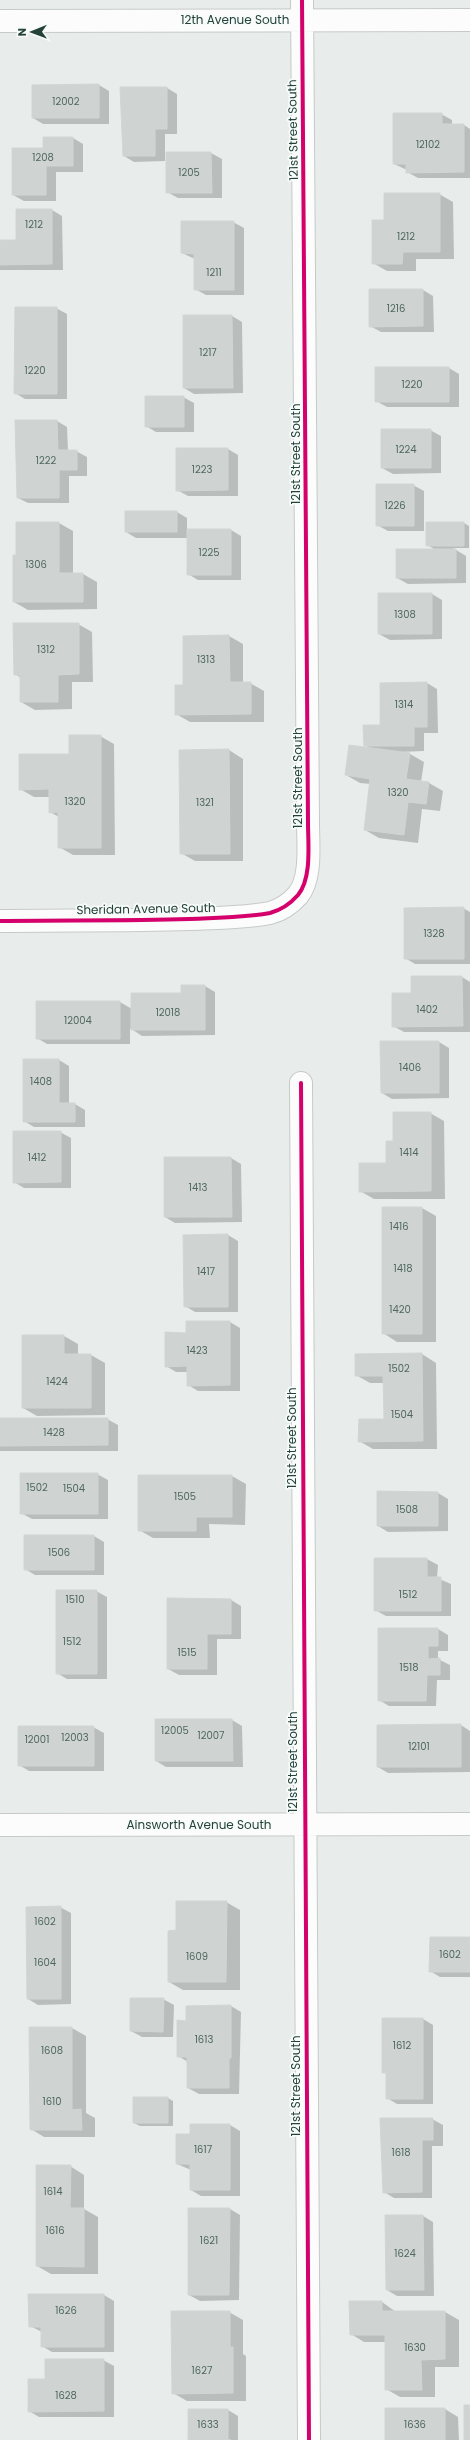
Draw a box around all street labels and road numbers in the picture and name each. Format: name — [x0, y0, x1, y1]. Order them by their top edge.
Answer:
street label: 12th Avenue South — [181, 11, 289, 28]
street label: 121st Street South — [283, 79, 302, 181]
street label: 121st Street South — [287, 403, 304, 505]
street label: 121st Street South — [289, 727, 306, 829]
street label: Sheridan Avenue South — [76, 899, 216, 918]
street label: 121st Street South — [283, 1387, 300, 1489]
street label: 121st Street South — [284, 1711, 301, 1813]
street label: Ainsworth Avenue South — [127, 1816, 271, 1833]
street label: 121st Street South — [287, 2035, 304, 2137]

